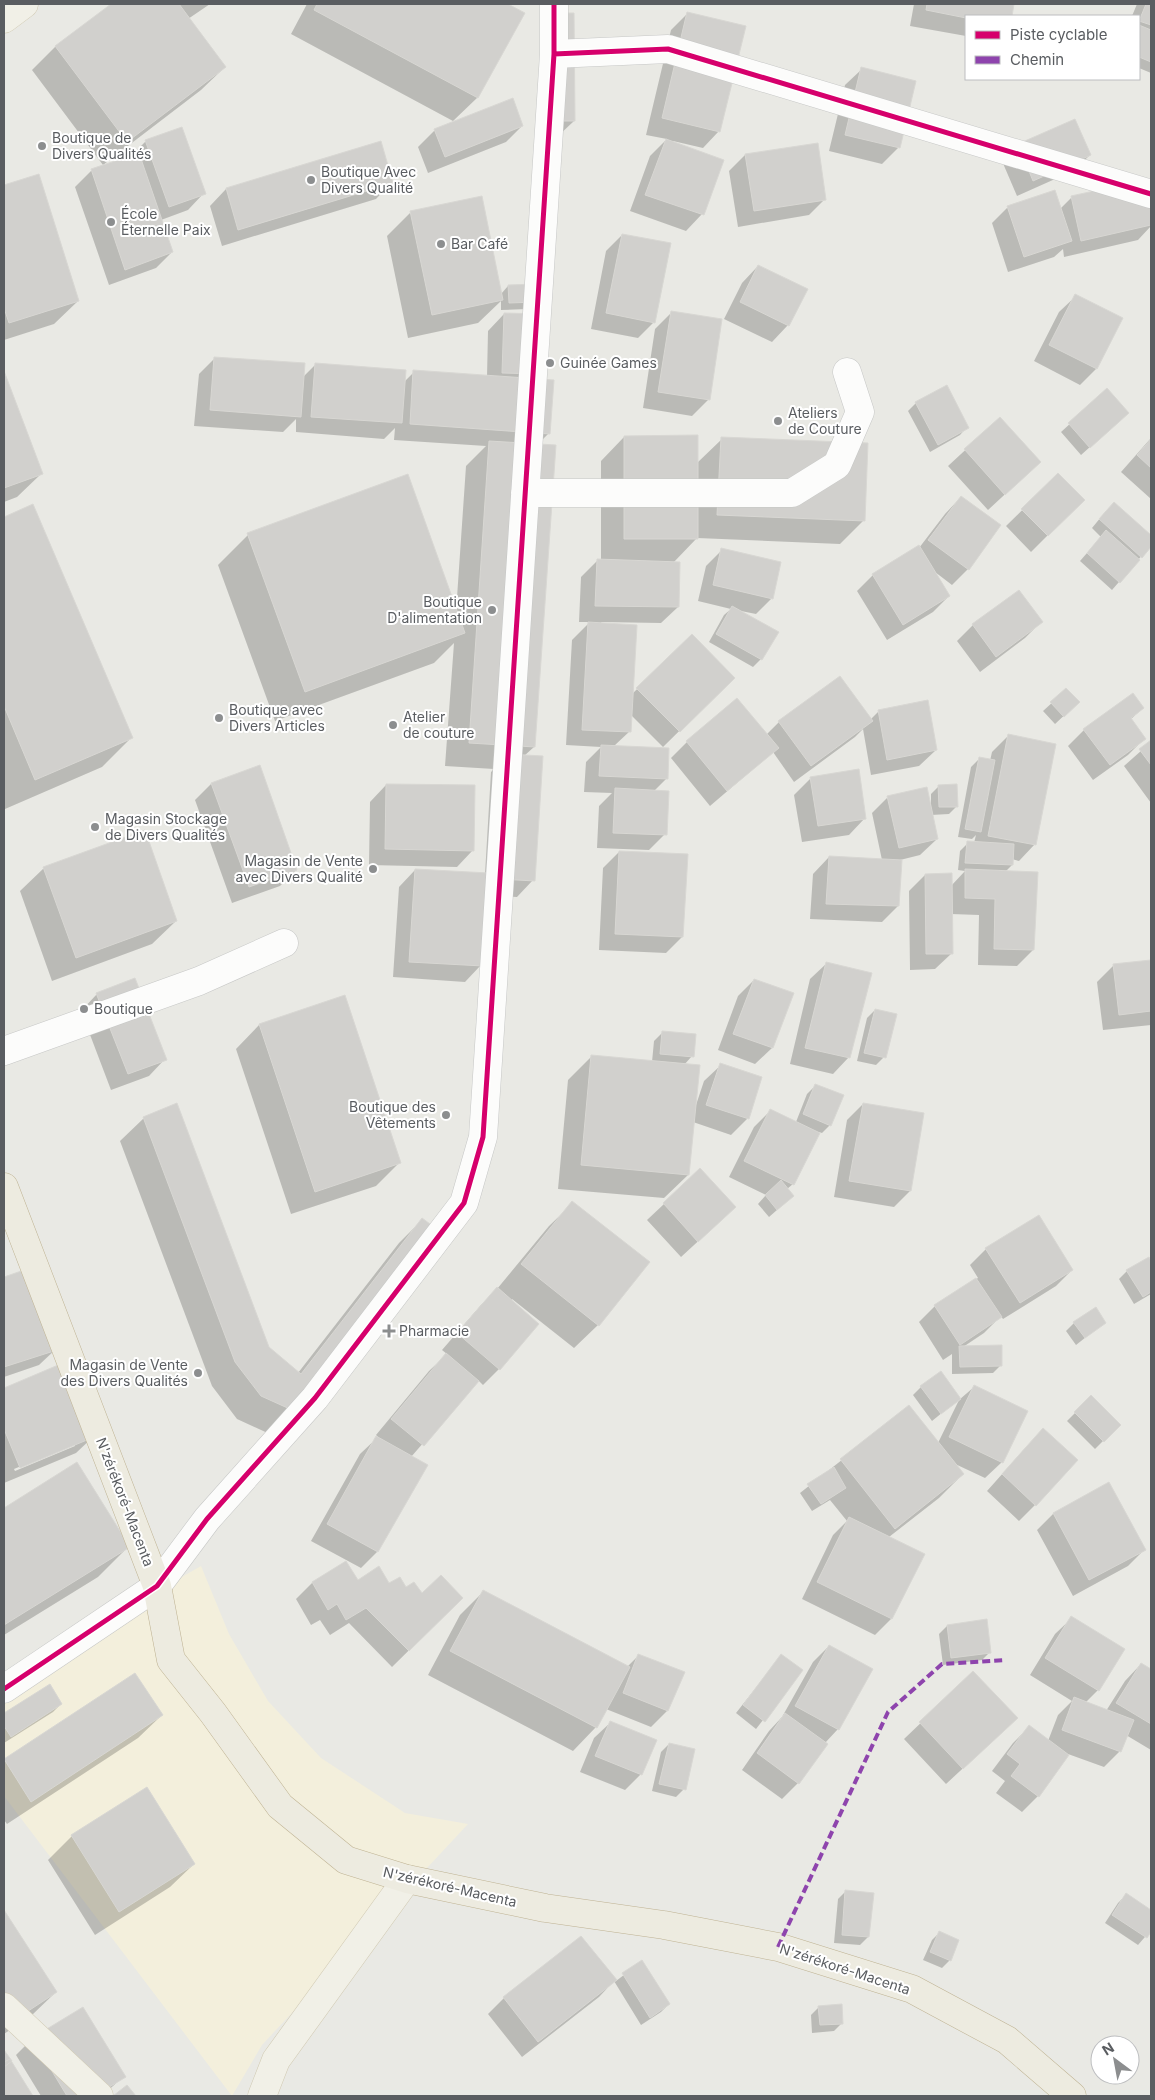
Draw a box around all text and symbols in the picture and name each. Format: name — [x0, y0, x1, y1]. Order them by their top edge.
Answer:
legend — [965, 15, 1140, 80]
text: Piste cyclable — [1010, 25, 1107, 44]
text: Chemin — [1010, 50, 1064, 69]
place label: Boutique de Divers Qualités — [52, 129, 151, 162]
marker: Boutique de Divers Qualités — [36, 140, 48, 152]
place label: Boutique Avec Divers Qualité — [321, 163, 416, 196]
marker: Boutique Avec Divers Qualité — [305, 174, 317, 186]
place label: École Éternelle Paix — [121, 205, 211, 238]
marker: École Éternelle Paix — [105, 216, 117, 228]
place label: Bar Café — [451, 235, 508, 252]
marker: Bar Café — [435, 238, 447, 250]
place label: Guinée Games — [560, 354, 657, 371]
marker: Guinée Games — [544, 357, 556, 369]
place label: Ateliers de Couture — [788, 404, 862, 437]
marker: Ateliers de Couture — [772, 415, 784, 427]
place label: Boutique D'alimentation — [387, 593, 482, 626]
marker: Boutique D'alimentation — [486, 604, 498, 616]
place label: Boutique avec Divers Articles — [229, 701, 325, 734]
place label: Atelier de couture — [403, 708, 474, 741]
marker: Boutique avec Divers Articles — [213, 712, 225, 724]
marker: Atelier de couture — [387, 719, 399, 731]
place label: Magasin Stockage de Divers Qualités — [105, 810, 227, 843]
marker: Magasin Stockage de Divers Qualités — [89, 821, 101, 833]
place label: Magasin de Vente avec Divers Qualité — [236, 852, 363, 885]
marker: Magasin de Vente avec Divers Qualité — [367, 863, 379, 875]
place label: Boutique — [94, 1000, 153, 1017]
marker: Boutique — [78, 1003, 90, 1015]
place label: Boutique des Vêtements — [349, 1098, 436, 1131]
marker: Boutique des Vêtements — [440, 1109, 452, 1121]
place label: Pharmacie — [399, 1322, 469, 1339]
marker: Pharmacie — [383, 1325, 395, 1337]
place label: Magasin de Vente des Divers Qualités — [60, 1356, 188, 1389]
marker: Magasin de Vente des Divers Qualités — [192, 1367, 204, 1379]
street label: N'zérékoré-Macenta — [93, 1435, 158, 1569]
street label: N'zérékoré-Macenta — [382, 1863, 519, 1910]
street label: N'zérékoré-Macenta — [778, 1939, 913, 1998]
north arrow — [1090, 2035, 1140, 2085]
text: N — [1099, 2039, 1117, 2059]

